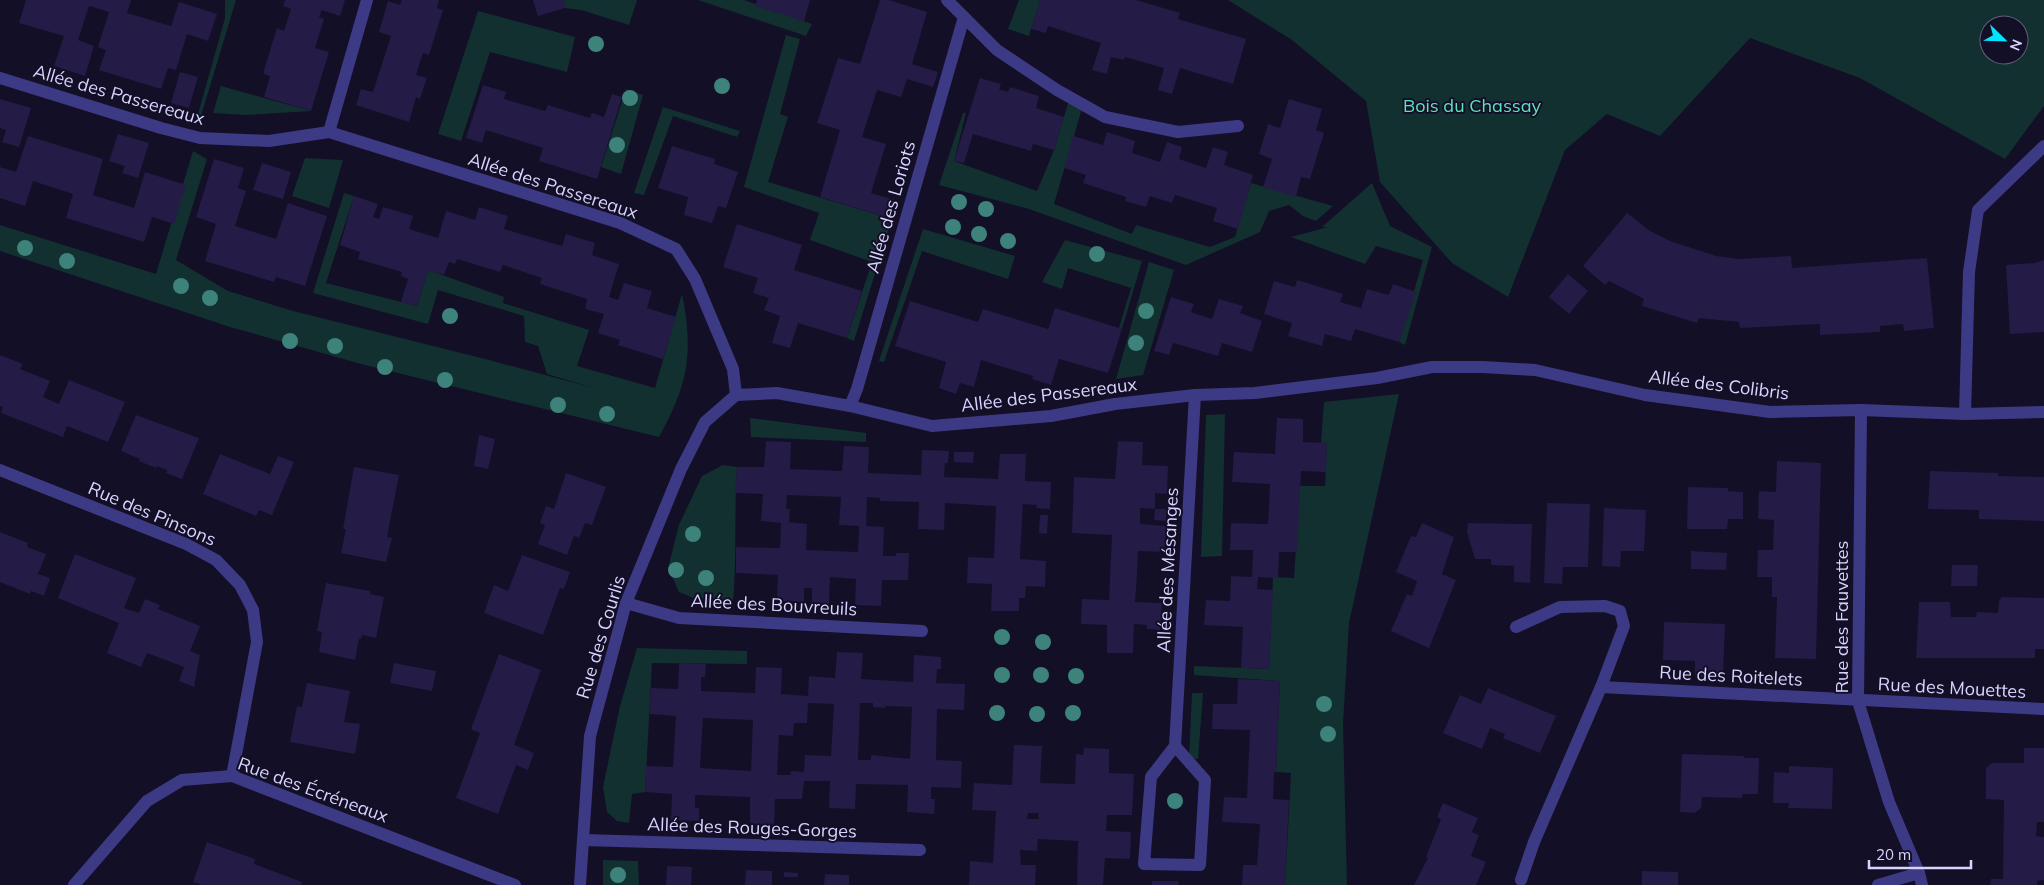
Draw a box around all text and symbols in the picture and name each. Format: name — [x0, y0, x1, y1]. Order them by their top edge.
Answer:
north arrow — [1979, 15, 2029, 65]
text: N — [2006, 37, 2026, 53]
street label: Allée des Passereaux — [31, 59, 208, 130]
park label: Bois du Chassay — [1403, 94, 1541, 117]
street label: Allée des Loriots — [861, 138, 920, 276]
street label: Allée des Passereaux — [465, 147, 641, 224]
street label: Allée des Colibris — [1647, 364, 1791, 405]
street label: Allée des Passereaux — [960, 372, 1139, 417]
street label: Rue des Pinsons — [85, 476, 220, 551]
street label: Allée des Mésanges — [1152, 487, 1183, 653]
street label: Rue des Fauvettes — [1830, 541, 1853, 693]
street label: Rue des Courlis — [571, 572, 630, 701]
street label: Allée des Bouvreuils — [690, 589, 858, 620]
street label: Rue des Roitelets — [1659, 660, 1803, 691]
street label: Rue des Mouettes — [1877, 672, 2027, 703]
street label: Rue des Écréneaux — [235, 752, 392, 828]
street label: Allée des Rouges-Gorges — [647, 812, 857, 843]
scale bar — [1869, 838, 1972, 870]
text: 20 m — [1876, 845, 1911, 864]

